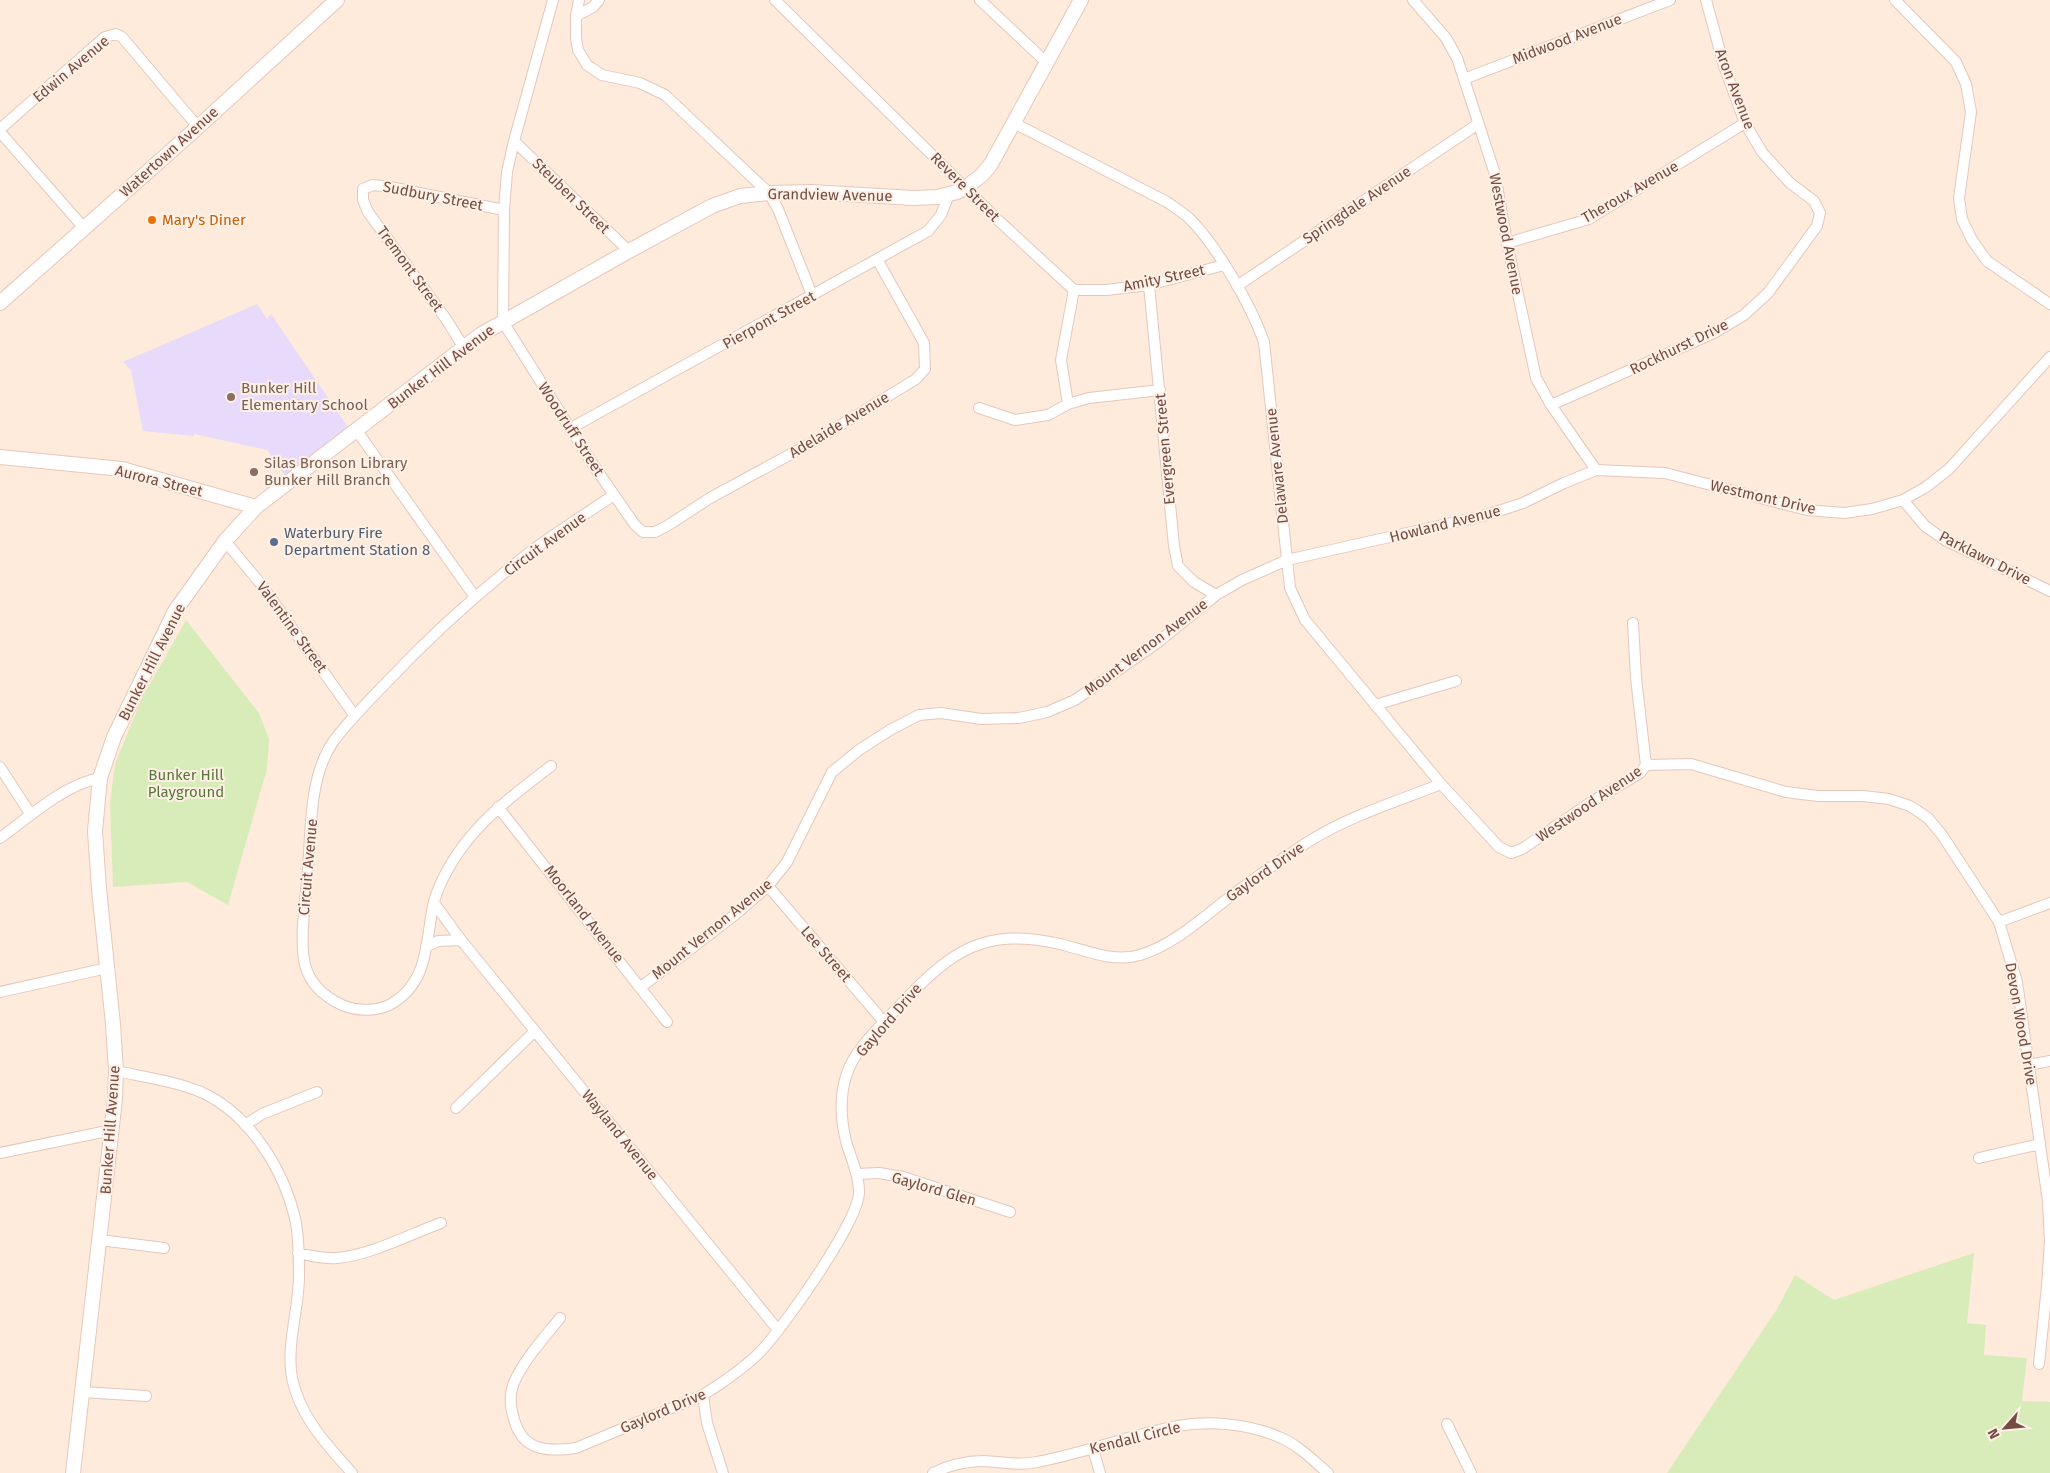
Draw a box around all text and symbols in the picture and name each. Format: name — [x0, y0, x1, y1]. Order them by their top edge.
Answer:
street label: Midwood Avenue — [1510, 10, 1624, 68]
street label: Edwin Avenue — [29, 32, 113, 106]
street label: Aron Avenue — [1711, 46, 1759, 132]
street label: Watertown Avenue — [116, 103, 222, 201]
street label: Revere Street — [927, 149, 1004, 226]
street label: Steuben Street — [528, 155, 614, 238]
street label: Theroux Avenue — [1578, 157, 1682, 227]
street label: Springdale Avenue — [1299, 162, 1415, 248]
street label: Westwood Avenue — [1485, 171, 1527, 297]
street label: Sudbury Street — [382, 177, 485, 215]
street label: Grandview Avenue — [767, 185, 893, 205]
place label: Mary's Diner — [162, 211, 246, 229]
marker: Mary's Diner — [146, 214, 158, 226]
street label: Tremont Street — [373, 223, 447, 316]
street label: Amity Street — [1121, 260, 1207, 295]
street label: Pierpont Street — [719, 287, 819, 353]
street label: Rockhurst Drive — [1627, 315, 1731, 379]
street label: Bunker Hill Avenue — [384, 321, 498, 413]
place label: Bunker Hill Elementary School — [241, 379, 369, 414]
street label: Woodruff Street — [534, 379, 608, 480]
street label: Adelaide Avenue — [786, 388, 892, 462]
marker: Bunker Hill Elementary School — [225, 391, 237, 403]
street label: Evergreen Street — [1151, 392, 1179, 505]
street label: Delaware Avenue — [1262, 407, 1292, 525]
place label: Silas Bronson Library Bunker Hill Branch — [264, 454, 408, 489]
street label: Aurora Street — [113, 461, 205, 501]
marker: Silas Bronson Library Bunker Hill Branch — [248, 466, 260, 478]
street label: Westmont Drive — [1708, 476, 1818, 518]
street label: Howland Avenue — [1388, 502, 1502, 546]
street label: Circuit Avenue — [500, 508, 590, 580]
place label: Waterbury Fire Department Station 8 — [284, 524, 430, 559]
street label: Parklawn Drive — [1936, 527, 2034, 589]
marker: Waterbury Fire Department Station 8 — [268, 536, 280, 548]
street label: Valentine Street — [253, 578, 331, 677]
street label: Mount Vernon Avenue — [1081, 595, 1211, 699]
street label: Bunker Hill Avenue — [115, 600, 189, 724]
street label: Westwood Avenue — [1533, 762, 1645, 846]
park label: Bunker Hill Playground — [148, 766, 224, 801]
street label: Circuit Avenue — [295, 818, 321, 916]
street label: Gaylord Drive — [1222, 838, 1308, 906]
street label: Moorland Avenue — [540, 862, 628, 966]
street label: Mount Vernon Avenue — [648, 875, 776, 983]
street label: Lee Street — [797, 922, 856, 986]
street label: Devon Wood Drive — [2001, 961, 2041, 1087]
street label: Gaylord Drive — [852, 980, 926, 1060]
street label: Bunker Hill Avenue — [97, 1065, 123, 1195]
street label: Wayland Avenue — [578, 1086, 662, 1184]
street label: Gaylord Glen — [890, 1168, 978, 1210]
street label: Gaylord Drive — [617, 1385, 709, 1437]
north arrow — [1980, 1403, 2030, 1453]
street label: Kendall Circle — [1088, 1418, 1182, 1458]
text: N — [1984, 1426, 2004, 1442]

